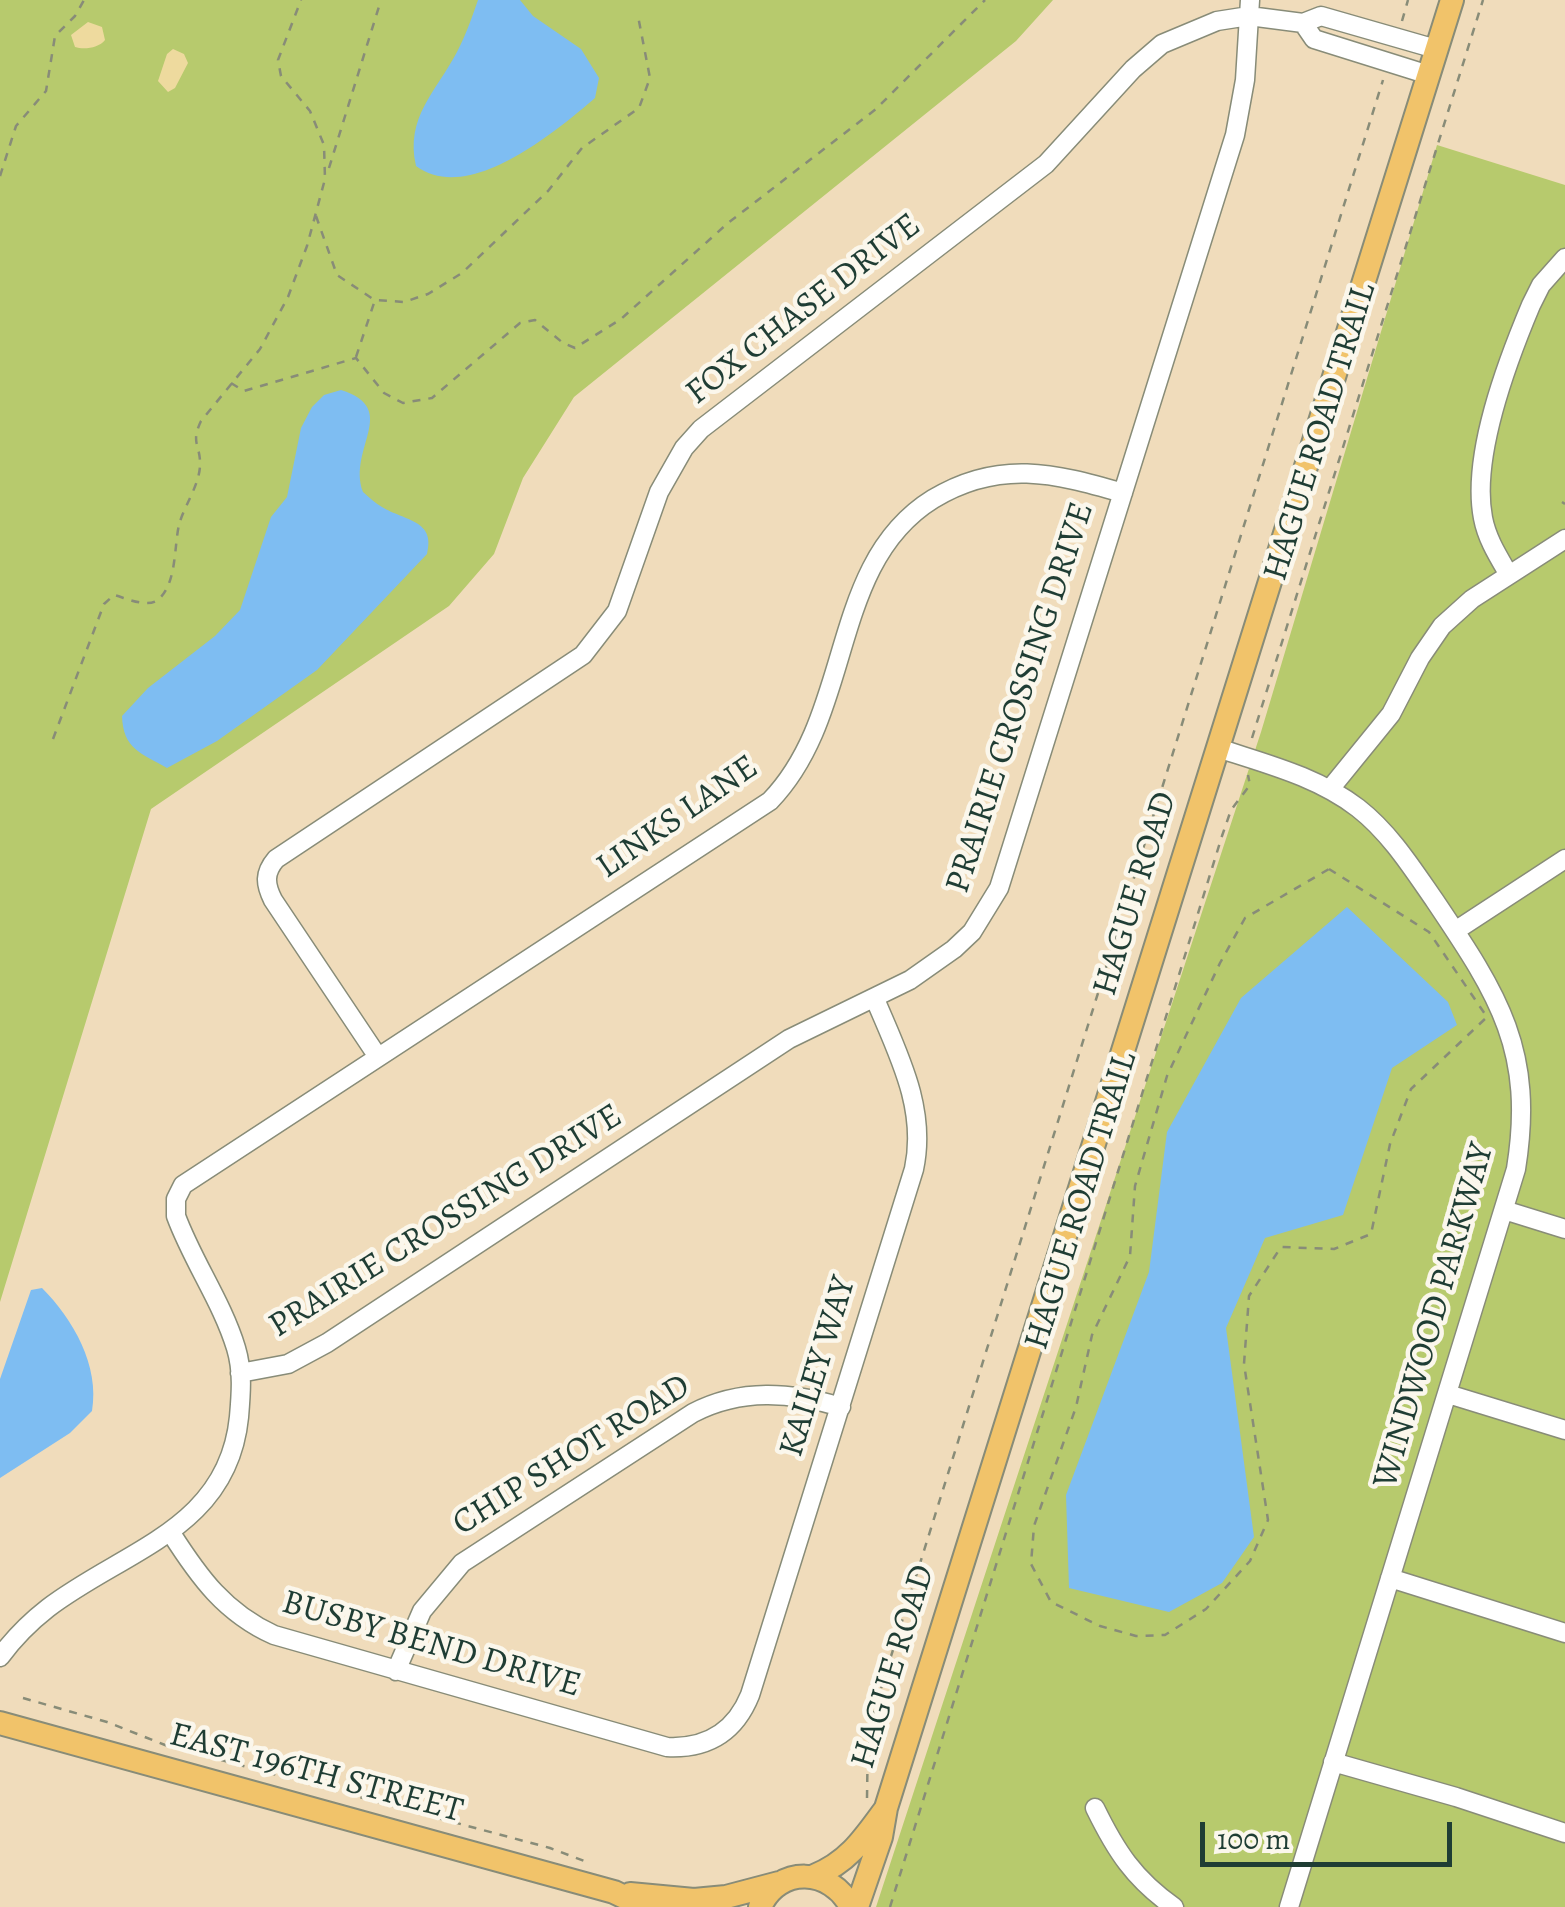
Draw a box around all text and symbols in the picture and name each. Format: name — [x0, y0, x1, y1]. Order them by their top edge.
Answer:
street label: FOX CHASE DRIVE — [678, 205, 930, 415]
street label: HAGUE ROAD TRAIL — [1256, 278, 1386, 586]
street label: PRAIRIE CROSSING DRIVE — [938, 497, 1104, 899]
street label: LINKS LANE — [589, 747, 767, 889]
street label: HAGUE ROAD — [1085, 787, 1187, 1001]
street label: HAGUE ROAD TRAIL — [1017, 1047, 1147, 1355]
street label: PRAIRIE CROSSING DRIVE — [262, 1096, 630, 1348]
street label: WINDWOOD PARKWAY — [1366, 1139, 1504, 1493]
street label: KAILEY WAY — [772, 1272, 866, 1462]
street label: CHIP SHOT ROAD — [446, 1366, 698, 1546]
street label: HAGUE ROAD — [843, 1560, 945, 1774]
street label: BUSBY BEND DRIVE — [277, 1582, 585, 1708]
street label: EAST 196TH STREET — [165, 1715, 467, 1833]
scale bar — [1205, 1802, 1458, 1864]
text: 100 m — [1217, 1819, 1290, 1859]

